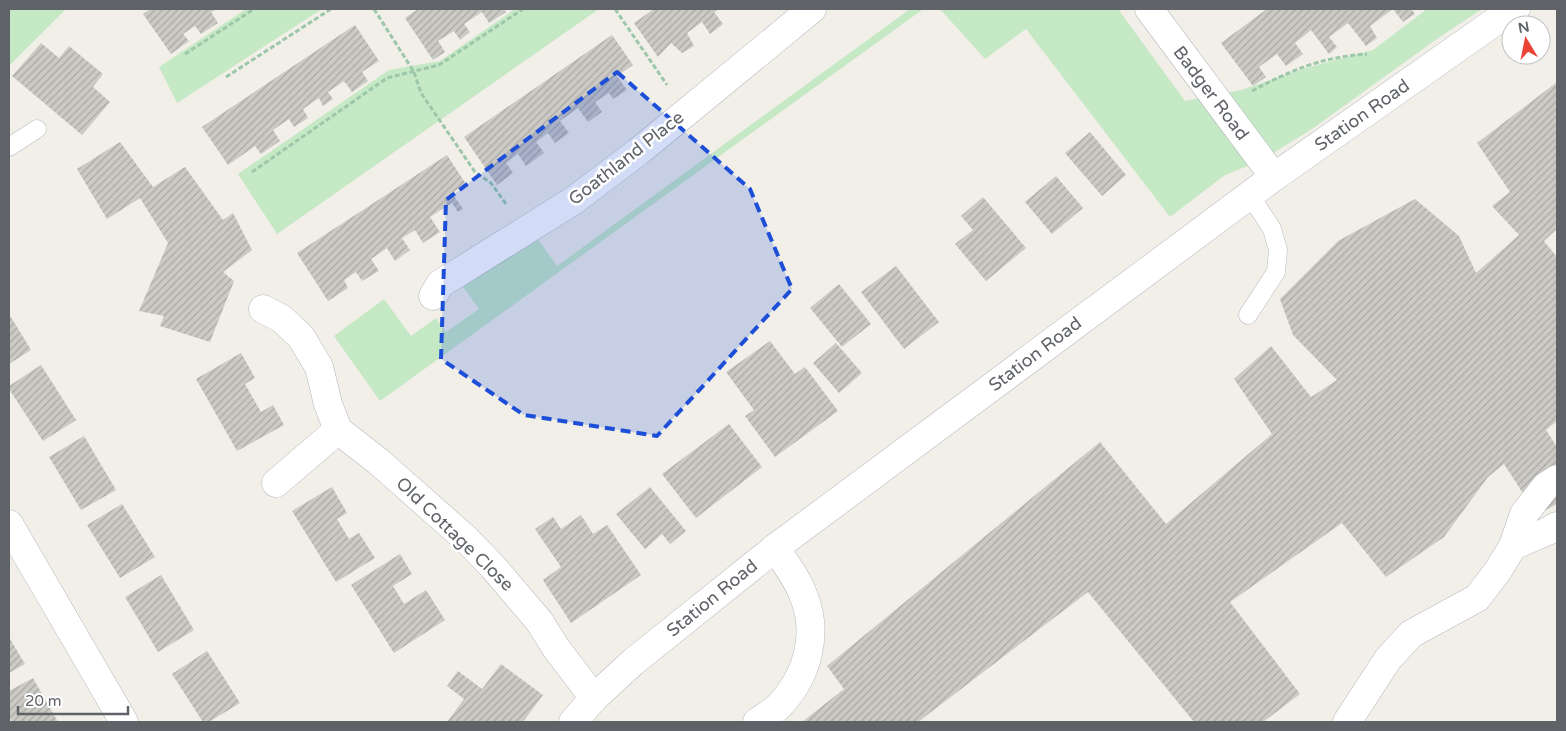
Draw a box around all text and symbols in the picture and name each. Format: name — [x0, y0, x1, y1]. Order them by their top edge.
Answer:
north arrow — [1501, 15, 1551, 65]
text: N — [1517, 18, 1531, 37]
street label: Badger Road — [1168, 42, 1254, 144]
street label: Station Road — [1310, 74, 1414, 156]
street label: Goathland Place — [564, 106, 688, 210]
street label: Station Road — [984, 312, 1086, 396]
street label: Old Cottage Close — [392, 472, 518, 596]
street label: Station Road — [662, 555, 762, 641]
scale bar — [18, 684, 128, 716]
text: 20 m — [25, 692, 62, 710]

